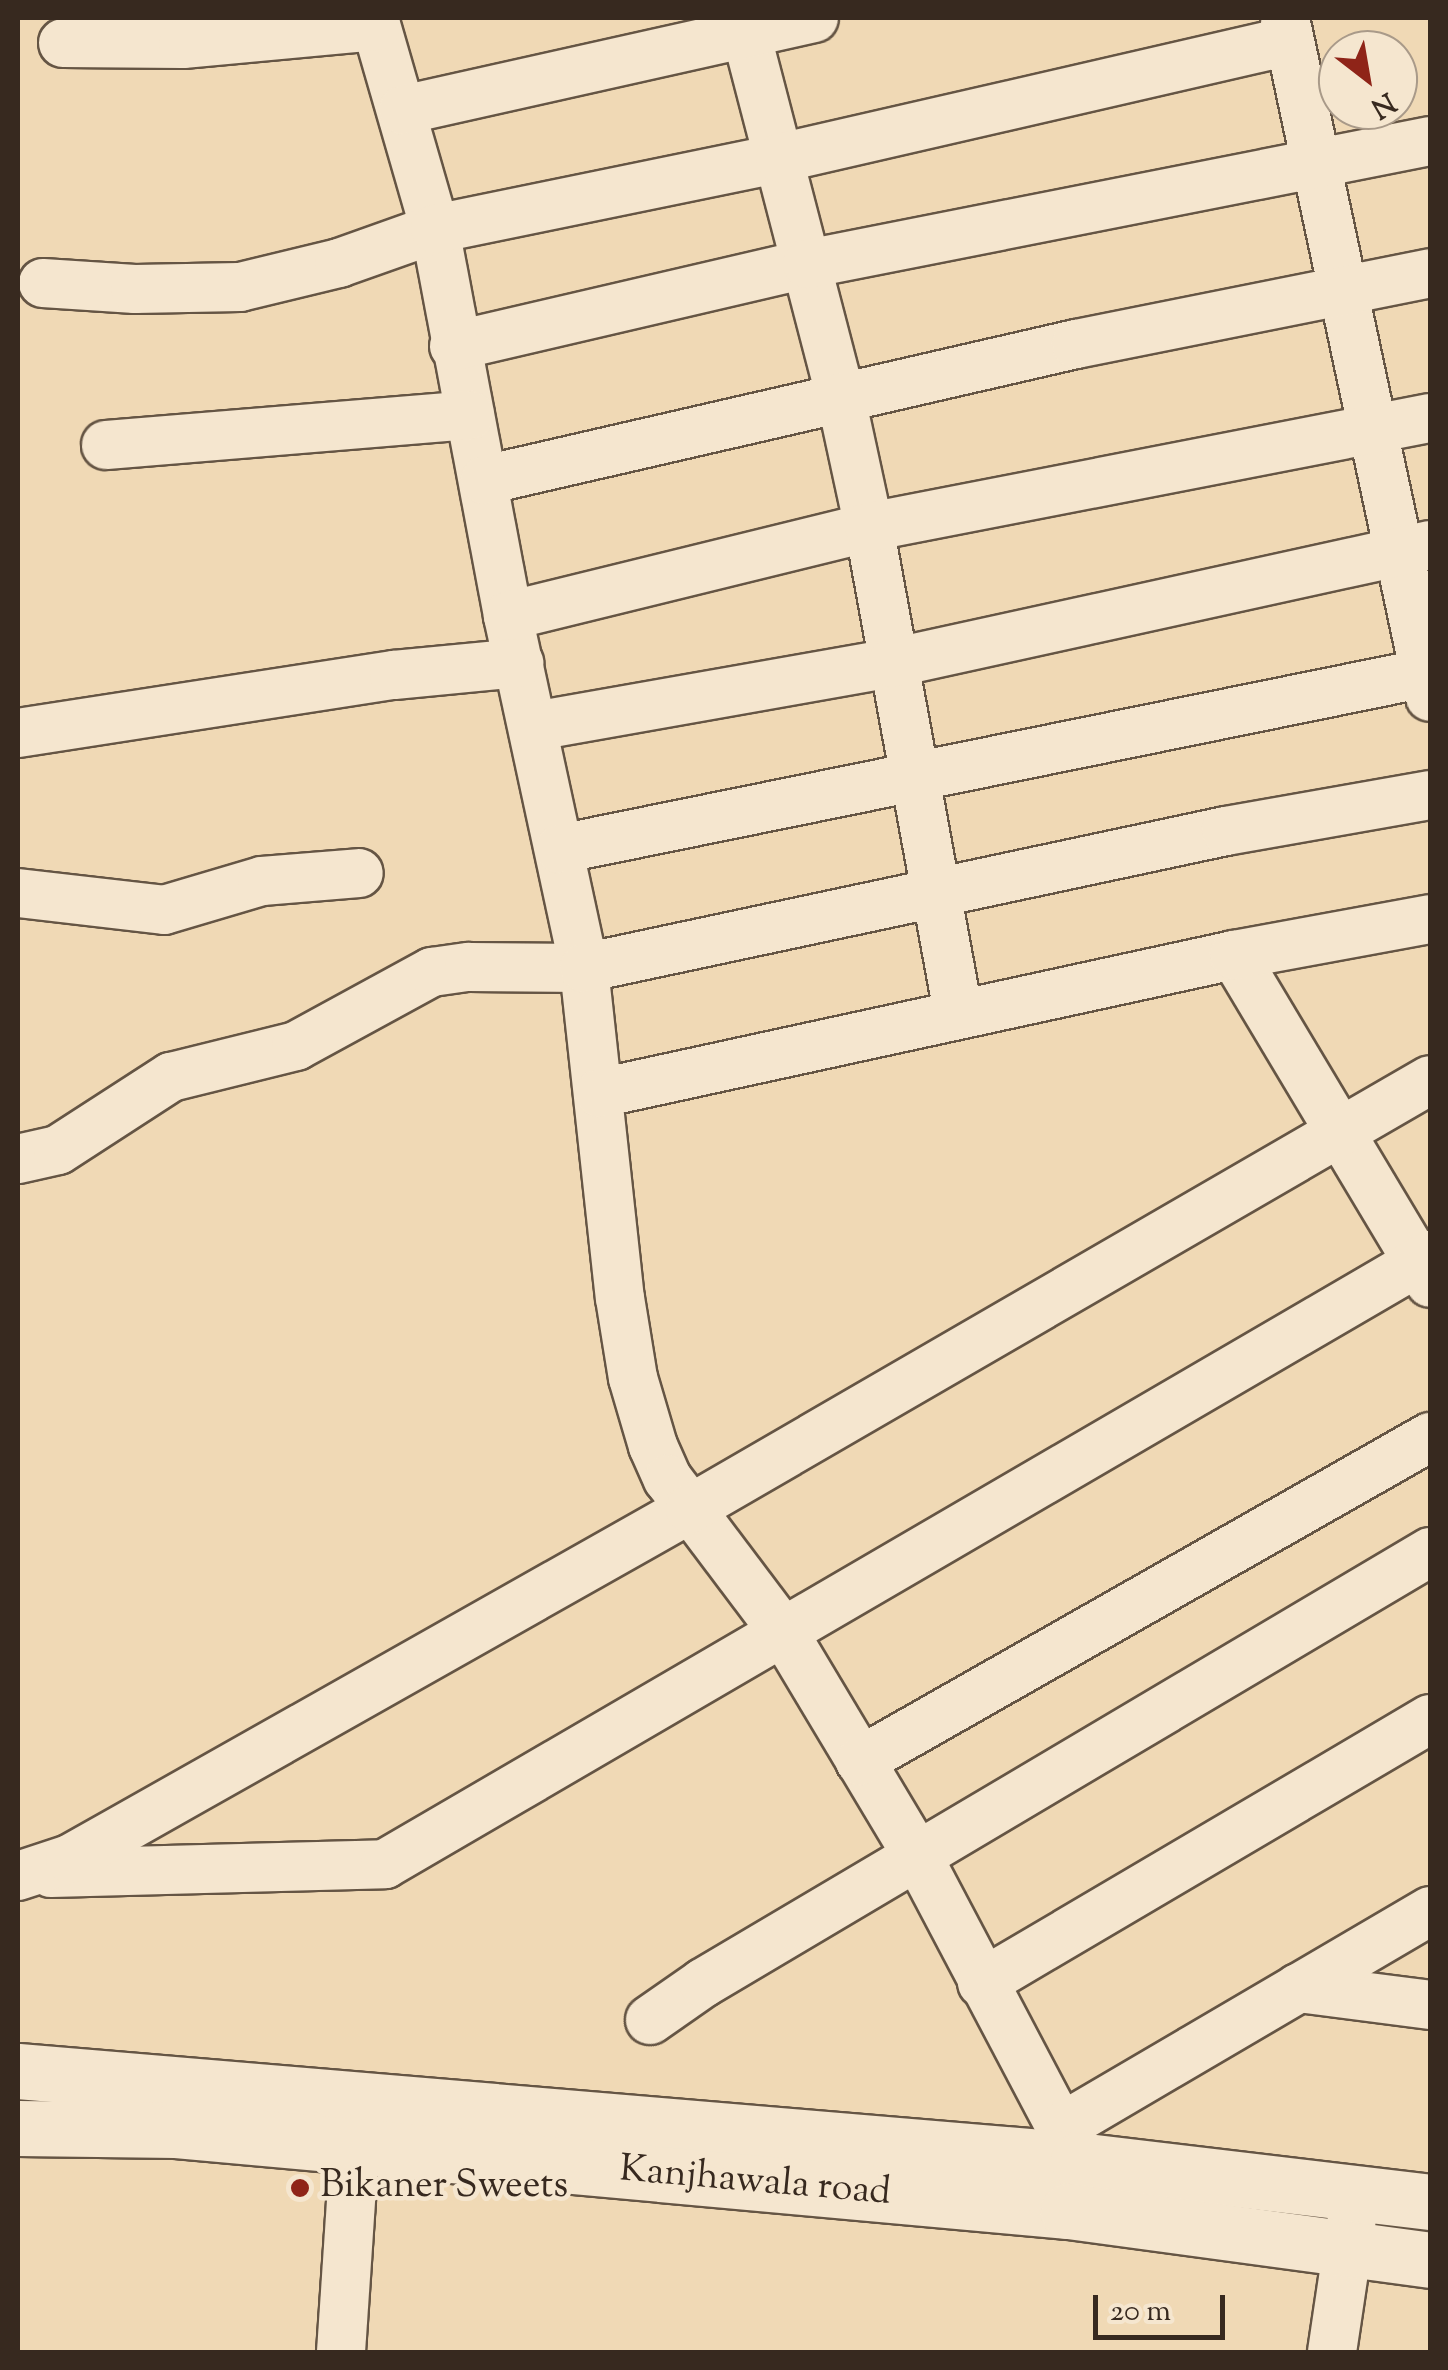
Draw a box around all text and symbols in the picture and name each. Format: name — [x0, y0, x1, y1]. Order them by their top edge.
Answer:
north arrow — [1318, 30, 1418, 130]
text: N — [1363, 81, 1402, 127]
street label: Kanjhawala road — [617, 2148, 893, 2218]
place label: Bikaner Sweets — [320, 2165, 568, 2211]
marker: Bikaner Sweets — [289, 2177, 311, 2199]
scale bar — [1098, 2275, 1230, 2337]
text: 20 m — [1110, 2291, 1171, 2334]

